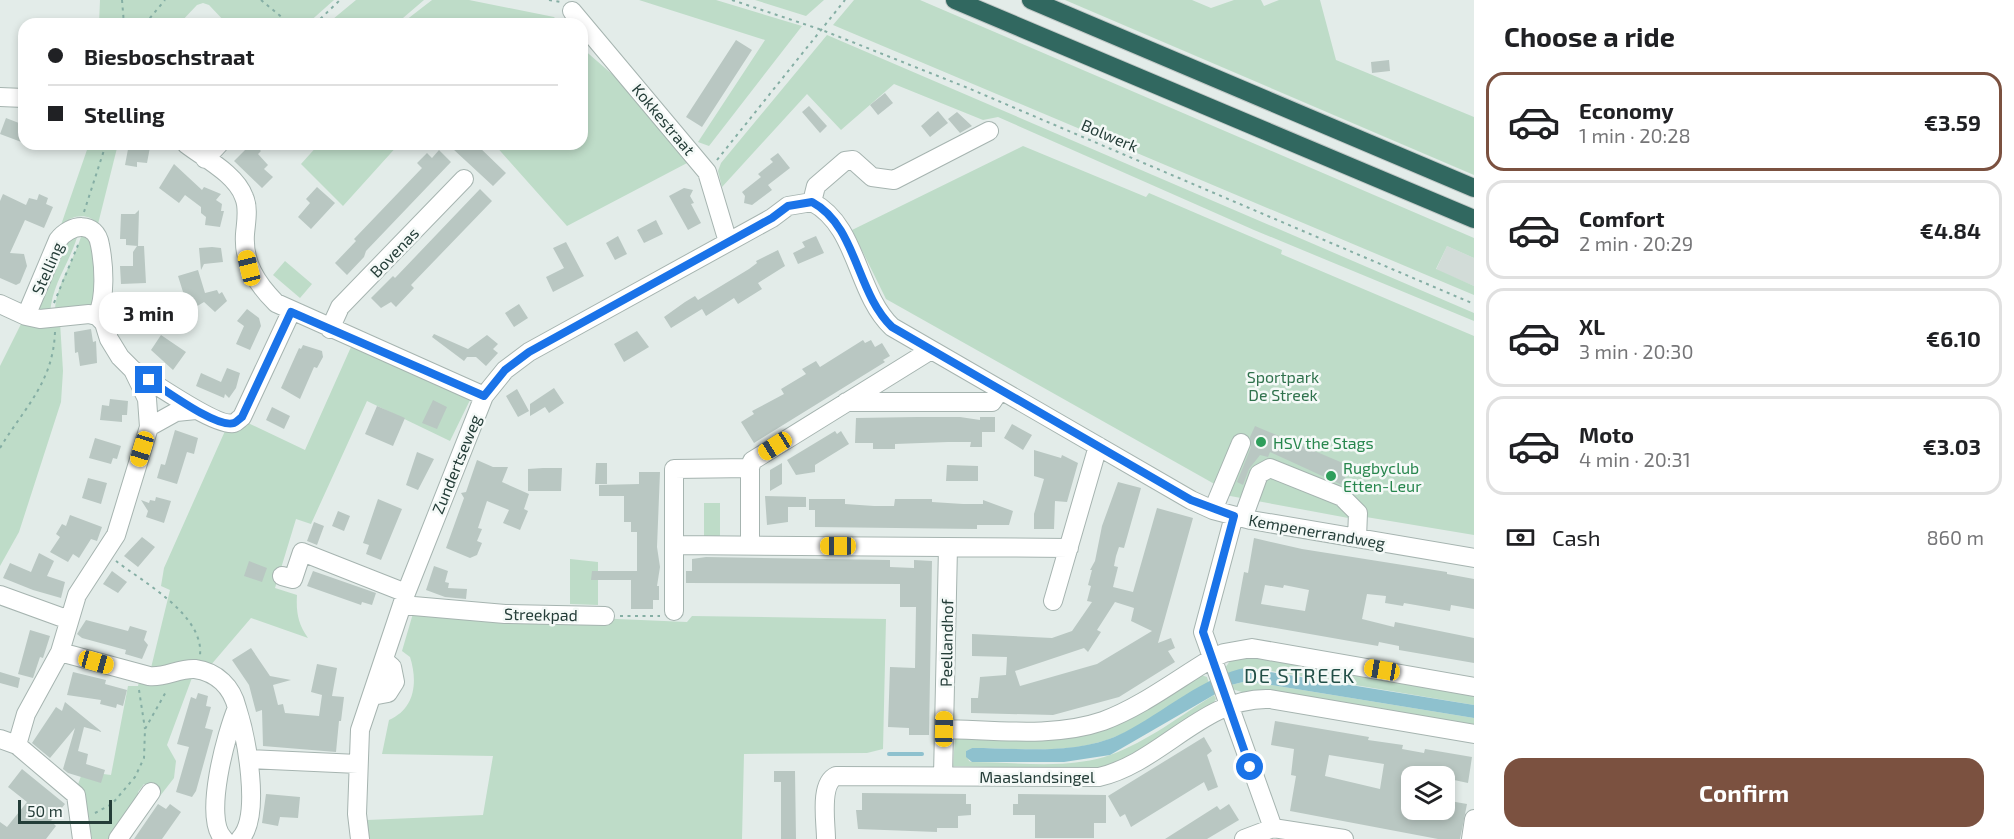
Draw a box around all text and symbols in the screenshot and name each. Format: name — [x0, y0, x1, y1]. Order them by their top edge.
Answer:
text: Choose a ride — [1504, 20, 1675, 52]
text: Biesboschstraat — [84, 43, 255, 69]
street label: Kokkestraat — [629, 79, 699, 159]
icon: car — [1507, 95, 1561, 149]
text: Economy — [1579, 97, 1674, 123]
text: Stelling — [84, 101, 165, 127]
text: €3.59 — [1924, 109, 1981, 135]
street label: Bolwerk — [1079, 115, 1141, 155]
text: 1 min · 20:28 — [1579, 123, 1691, 147]
icon: car — [1507, 203, 1561, 257]
text: Comfort — [1579, 205, 1664, 231]
text: €4.84 — [1920, 217, 1981, 243]
street label: Bovenas — [366, 223, 422, 281]
text: 2 min · 20:29 — [1579, 231, 1693, 255]
street label: Stelling — [27, 239, 67, 297]
car — [236, 248, 262, 288]
callout: 3 min — [100, 293, 198, 335]
text: 3 min — [123, 301, 174, 325]
icon: car — [1507, 311, 1561, 365]
text: XL — [1579, 313, 1605, 339]
text: €6.10 — [1926, 325, 1981, 351]
text: 3 min · 20:30 — [1579, 339, 1694, 363]
route end — [135, 366, 162, 393]
park label: Sportpark De Streek — [1247, 367, 1319, 404]
street label: Zundertseweg — [428, 412, 485, 516]
icon: car — [1507, 419, 1561, 473]
text: Moto — [1579, 421, 1634, 447]
car — [128, 429, 156, 469]
car — [755, 429, 795, 463]
place label: HSV the Stags — [1273, 433, 1374, 452]
text: €3.03 — [1923, 433, 1981, 459]
marker: HSV the Stags — [1254, 435, 1268, 449]
text: 4 min · 20:31 — [1579, 447, 1691, 471]
place label: Rugbyclub Etten-Leur — [1343, 458, 1422, 495]
marker: Rugbyclub Etten-Leur — [1324, 469, 1338, 483]
street label: Kempenerrandweg — [1247, 510, 1387, 552]
icon: cash — [1504, 521, 1537, 554]
text: Cash — [1552, 524, 1601, 550]
text: 860 m — [1926, 525, 1984, 549]
car — [820, 537, 856, 555]
street label: Peellandhof — [936, 598, 956, 687]
street label: Streekpad — [504, 604, 578, 624]
car — [76, 648, 116, 676]
car — [1363, 658, 1401, 682]
district label: DE STREEK — [1244, 663, 1356, 687]
car — [935, 711, 953, 747]
route start — [1236, 753, 1263, 780]
button: Confirm — [1504, 758, 1984, 827]
map controls — [1401, 766, 1455, 820]
button: layers — [1401, 766, 1455, 820]
street label: Maaslandsingel — [979, 767, 1095, 786]
scale bar — [18, 797, 112, 824]
text: 50 m — [27, 801, 63, 820]

